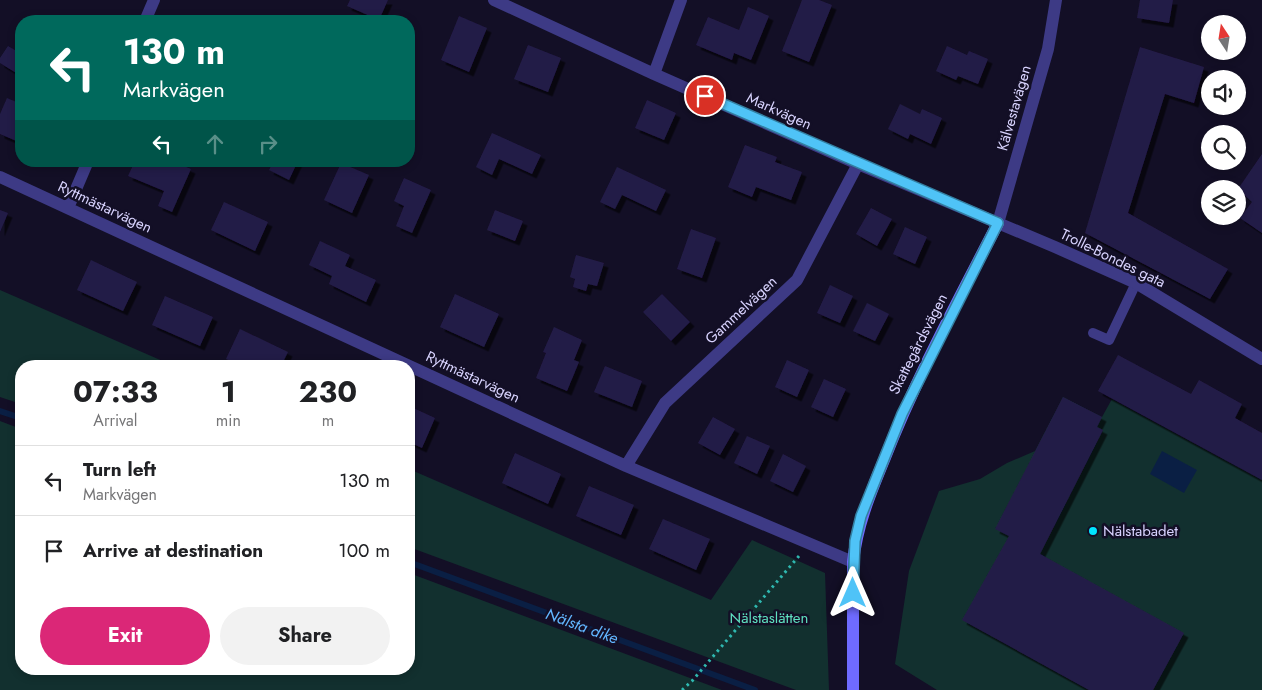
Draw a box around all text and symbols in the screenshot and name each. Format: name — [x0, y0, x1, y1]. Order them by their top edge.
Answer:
north arrow — [1201, 15, 1246, 60]
map controls — [1201, 15, 1246, 225]
text: 130 m — [123, 27, 225, 77]
icon: left — [40, 35, 105, 100]
street label: Kälvestavägen — [991, 63, 1037, 153]
button: sound — [1201, 70, 1246, 115]
text: Markvägen — [123, 73, 225, 105]
pin — [684, 75, 726, 117]
icon: arrive — [691, 82, 719, 110]
street label: Markvägen — [743, 87, 815, 135]
button: search — [1201, 125, 1246, 170]
icon: left — [148, 130, 176, 158]
icon: ahead — [201, 130, 229, 158]
icon: right — [254, 130, 282, 158]
street label: Ryttmästarvägen — [54, 176, 156, 238]
button: layers — [1201, 180, 1246, 225]
street label: Trolle-Bondes gata — [1057, 223, 1169, 293]
street label: Gammelvägen — [700, 271, 782, 349]
street label: Skattegårdsvägen — [883, 290, 953, 398]
street label: Ryttmästarvägen — [422, 346, 524, 408]
text: 07:33 — [73, 370, 158, 413]
text: 1 — [221, 370, 236, 413]
text: 230 — [299, 370, 357, 413]
text: Arrival — [93, 409, 137, 432]
text: min — [216, 409, 241, 432]
text: m — [322, 409, 334, 432]
text: Turn left — [83, 456, 156, 483]
icon: left — [40, 467, 68, 495]
text: 130 m — [339, 467, 390, 494]
text: Markvägen — [83, 483, 157, 506]
place label: Nälstabadet — [1103, 520, 1178, 542]
marker: Nälstabadet — [1087, 525, 1099, 537]
icon: arrive — [40, 537, 68, 565]
text: Arrive at destination — [83, 537, 263, 564]
text: 100 m — [338, 537, 390, 564]
position arrow — [826, 566, 878, 618]
water label: Nälsta dike — [543, 602, 621, 650]
button: Exit — [40, 607, 210, 665]
button: Share — [220, 607, 390, 665]
park label: Nälstaslätten — [730, 607, 808, 629]

